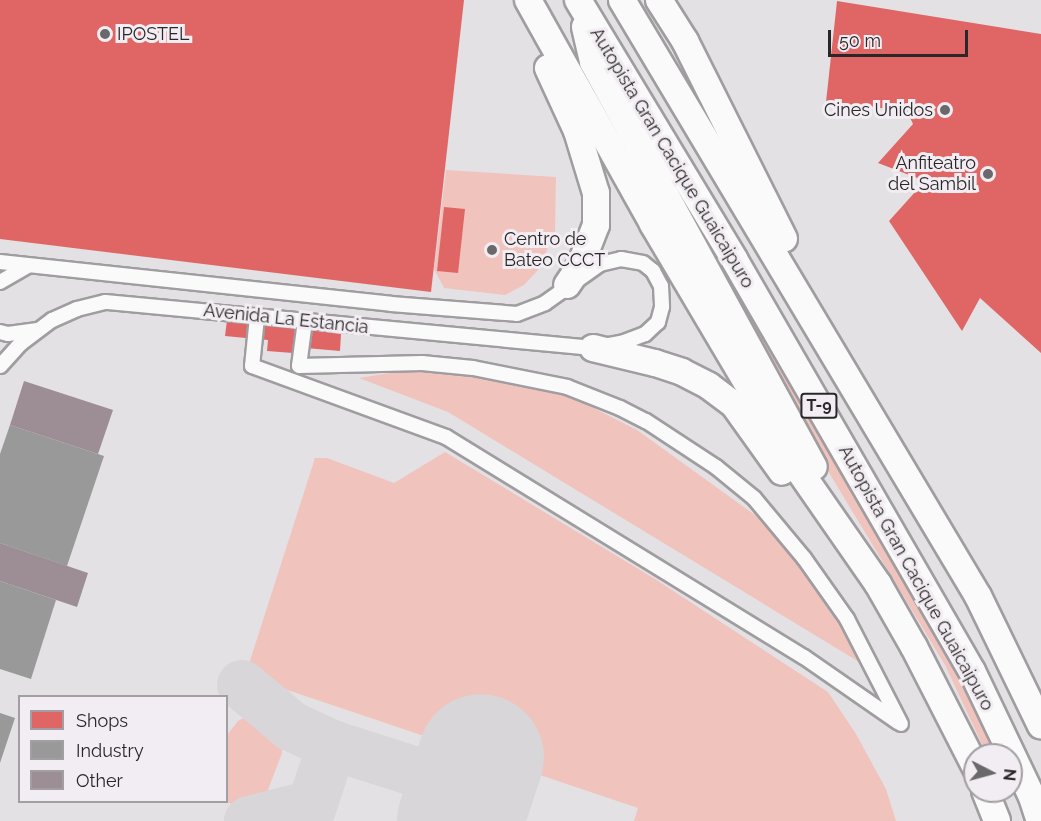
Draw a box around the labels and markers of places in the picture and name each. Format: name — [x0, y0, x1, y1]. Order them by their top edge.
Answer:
place label: IPOSTEL — [117, 23, 190, 45]
marker: IPOSTEL — [98, 27, 112, 41]
place label: Cines Unidos — [824, 99, 933, 121]
marker: Cines Unidos — [938, 103, 952, 117]
place label: Anfiteatro del Sambil — [888, 153, 976, 195]
marker: Anfiteatro del Sambil — [981, 167, 995, 181]
place label: Centro de Bateo CCCT — [504, 229, 605, 272]
marker: Centro de Bateo CCCT — [485, 243, 499, 257]

